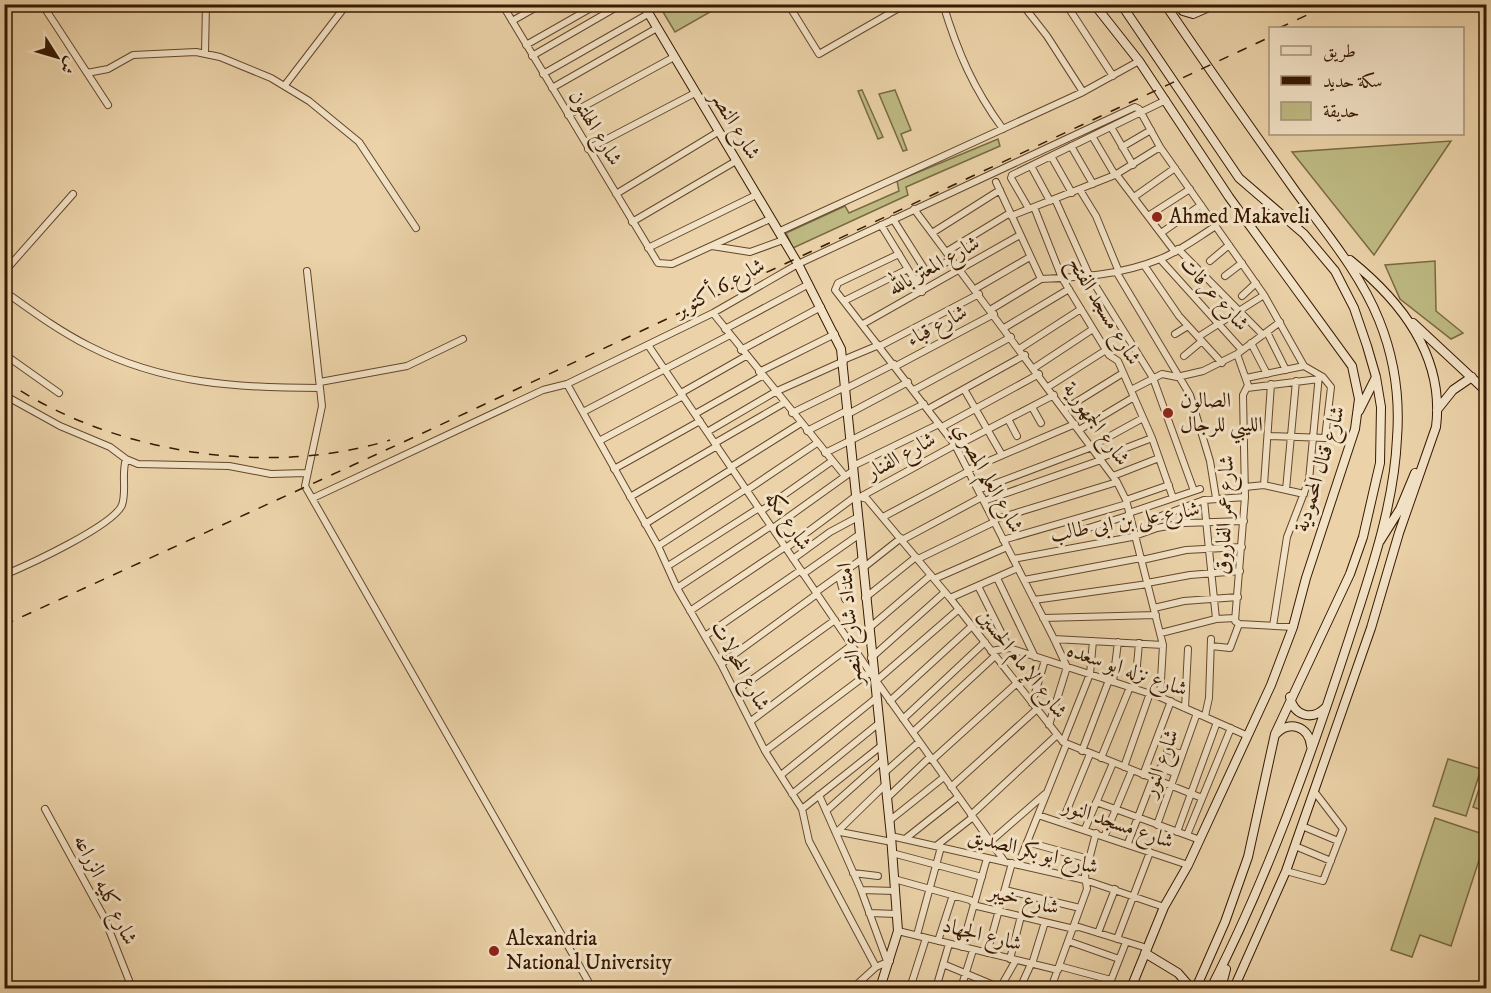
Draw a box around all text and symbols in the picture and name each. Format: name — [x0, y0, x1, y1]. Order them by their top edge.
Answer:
north arrow — [27, 27, 87, 87]
legend — [1269, 27, 1464, 135]
text: طريق — [1323, 41, 1356, 63]
text: ش — [55, 53, 81, 78]
text: سكة حديد — [1323, 71, 1383, 93]
street label: شارع النصر — [700, 84, 766, 167]
street label: شارع الهلتون — [559, 85, 628, 173]
text: حديقة — [1323, 101, 1359, 123]
place label: Ahmed Makaveli — [1169, 204, 1310, 230]
marker: Ahmed Makaveli — [1150, 210, 1164, 224]
street label: شارع المعتز بالله — [881, 226, 986, 305]
street label: شارع 6 أكتوبر — [667, 250, 772, 328]
street label: شارع عرفات — [1171, 251, 1254, 339]
street label: شارع مسجد الفتح — [1057, 252, 1146, 372]
street label: شارع قباء — [902, 299, 974, 356]
street label: شارع الجمهورية — [1054, 377, 1135, 473]
place label: الصالون الليبي للرجال — [1180, 388, 1263, 444]
street label: شارع قنال المحمودية — [1288, 403, 1355, 536]
marker: الصالون الليبي للرجال — [1161, 406, 1175, 420]
street label: شارع العلم المصري — [941, 418, 1029, 541]
street label: شارع الفنار — [860, 426, 942, 490]
street label: شارع عمر الفاروق — [1210, 455, 1244, 575]
street label: شارع مكه — [755, 486, 817, 558]
street label: شارع على بن ابى طالب — [1048, 496, 1202, 552]
street label: امتداد شارع النصر — [832, 561, 872, 688]
street label: شارع الإمام الحسين — [968, 604, 1073, 726]
street label: شارع المحولات — [701, 616, 775, 718]
street label: شارع نزله ابو سعده — [1062, 637, 1191, 707]
street label: شارع النور — [1136, 726, 1189, 804]
street label: شارع مسجد النور — [1056, 792, 1177, 859]
street label: شارع ابو بكر الصديق — [964, 823, 1101, 885]
street label: شارع كليه الزراعه — [64, 831, 143, 951]
street label: شارع خيبر — [983, 878, 1062, 925]
street label: شارع الجهاد — [938, 913, 1025, 961]
place label: Alexandria National University — [506, 926, 673, 976]
marker: Alexandria National University — [487, 944, 501, 958]

